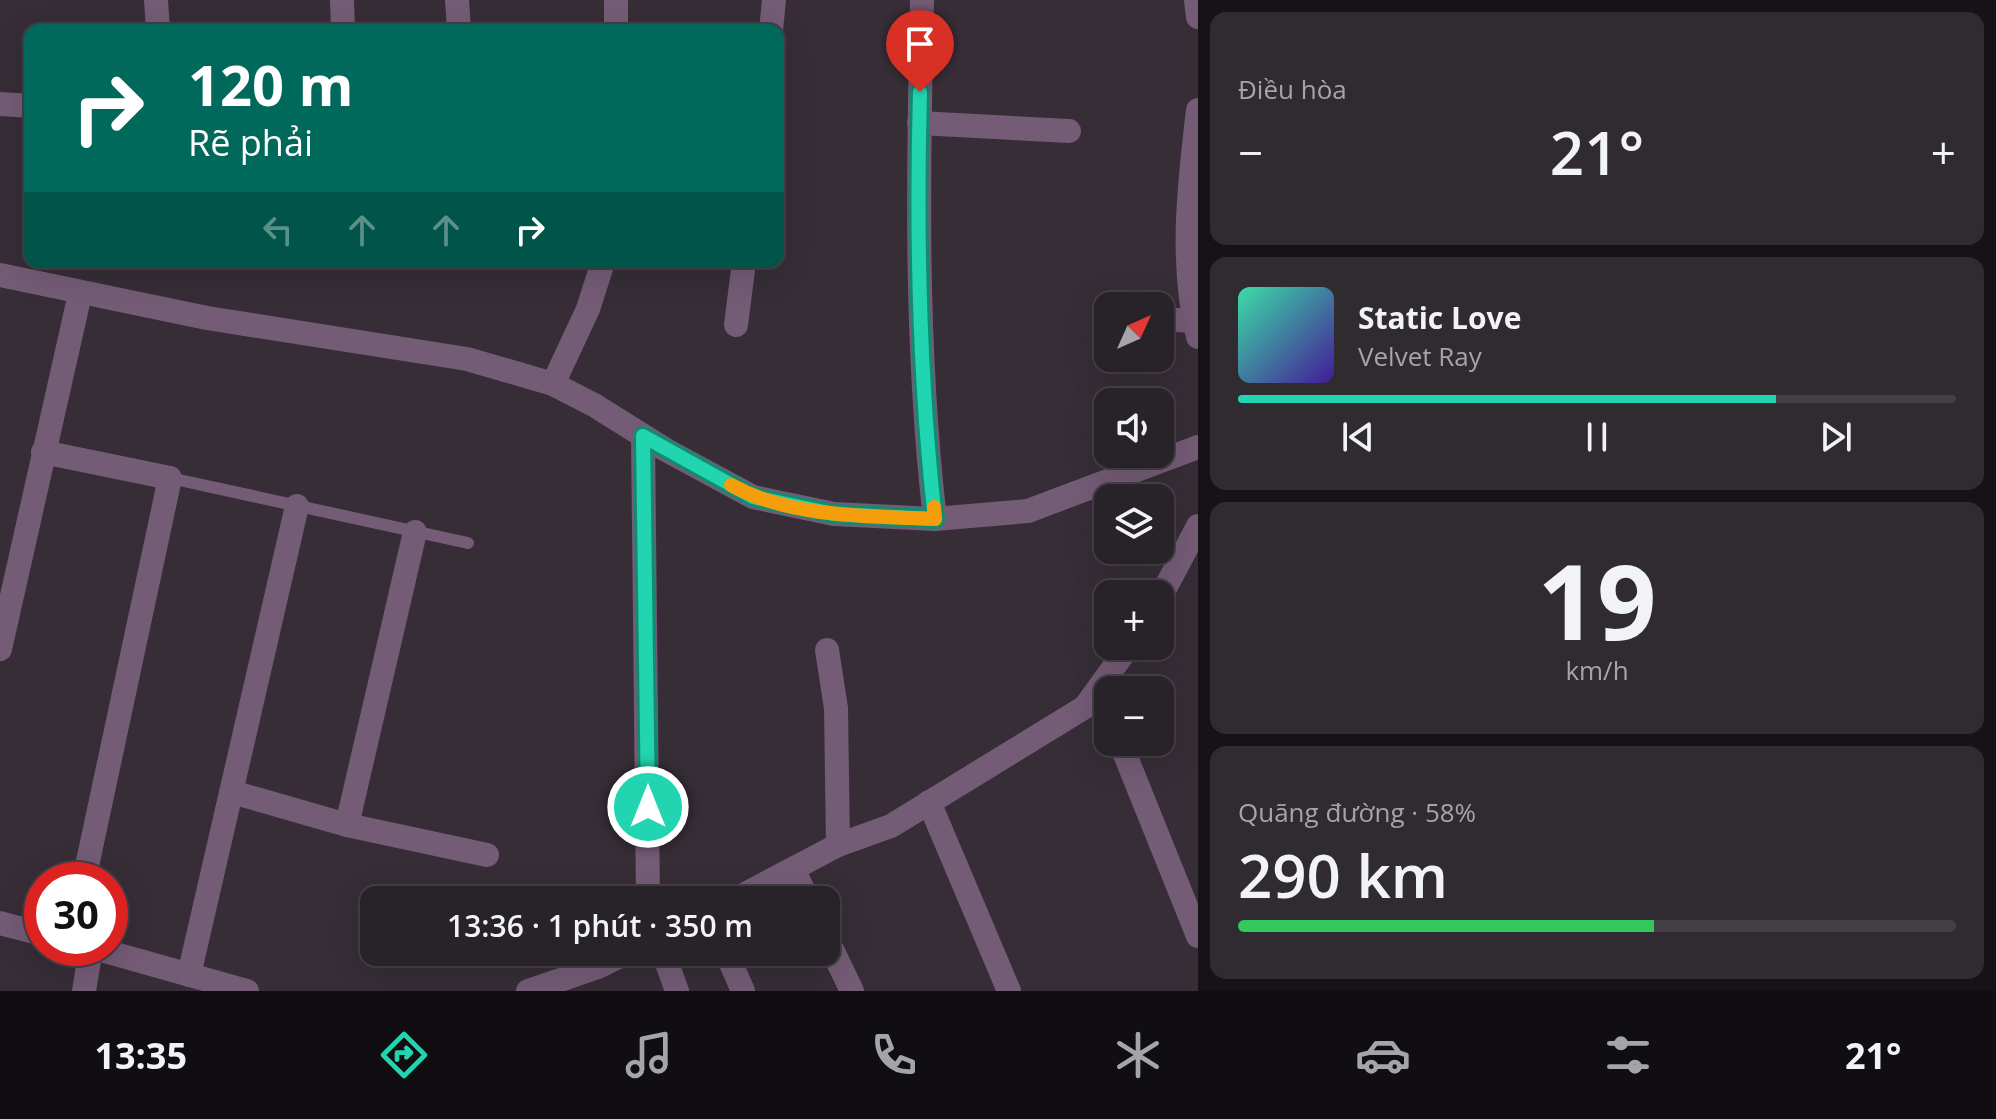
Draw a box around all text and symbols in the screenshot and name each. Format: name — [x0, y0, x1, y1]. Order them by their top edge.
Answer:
pin — [886, 10, 954, 92]
icon: arrive — [898, 22, 942, 66]
text: 120 m — [188, 46, 354, 122]
icon: right — [56, 56, 160, 160]
text: Điều hòa — [1238, 71, 1347, 107]
text: 21° — [1550, 111, 1644, 193]
text: Rẽ phải — [188, 118, 313, 167]
text: − — [1238, 122, 1263, 182]
text: + — [1931, 122, 1956, 182]
icon: left — [256, 208, 300, 252]
icon: ahead — [340, 208, 384, 252]
icon: ahead — [424, 208, 468, 252]
icon: right — [508, 208, 552, 252]
north arrow — [1094, 292, 1174, 372]
map controls — [1094, 292, 1174, 756]
text: Static Love — [1358, 297, 1521, 338]
text: Velvet Ray — [1358, 338, 1482, 374]
button: sound — [1094, 388, 1174, 468]
icon: previous — [1336, 415, 1380, 459]
icon: pause — [1575, 415, 1619, 459]
icon: next — [1814, 415, 1858, 459]
button: layers — [1094, 484, 1174, 564]
text: 19 — [1538, 529, 1656, 670]
button: + — [1094, 580, 1174, 660]
text: km/h — [1565, 652, 1629, 688]
button: − — [1094, 676, 1174, 756]
position arrow — [606, 765, 690, 849]
text: Quãng đường · 58% — [1238, 794, 1476, 830]
text: 290 km — [1238, 834, 1448, 916]
speed limit sign: 30 — [24, 862, 128, 966]
text: 13:36 · 1 phút · 350 m — [447, 905, 753, 946]
icon: directions — [376, 1027, 432, 1083]
icon: music — [621, 1027, 677, 1083]
icon: phone — [866, 1027, 922, 1083]
icon: climate — [1110, 1027, 1166, 1083]
icon: car — [1355, 1027, 1411, 1083]
icon: filters — [1600, 1027, 1656, 1083]
text: 13:35 — [94, 1031, 187, 1080]
text: 21° — [1845, 1031, 1902, 1080]

